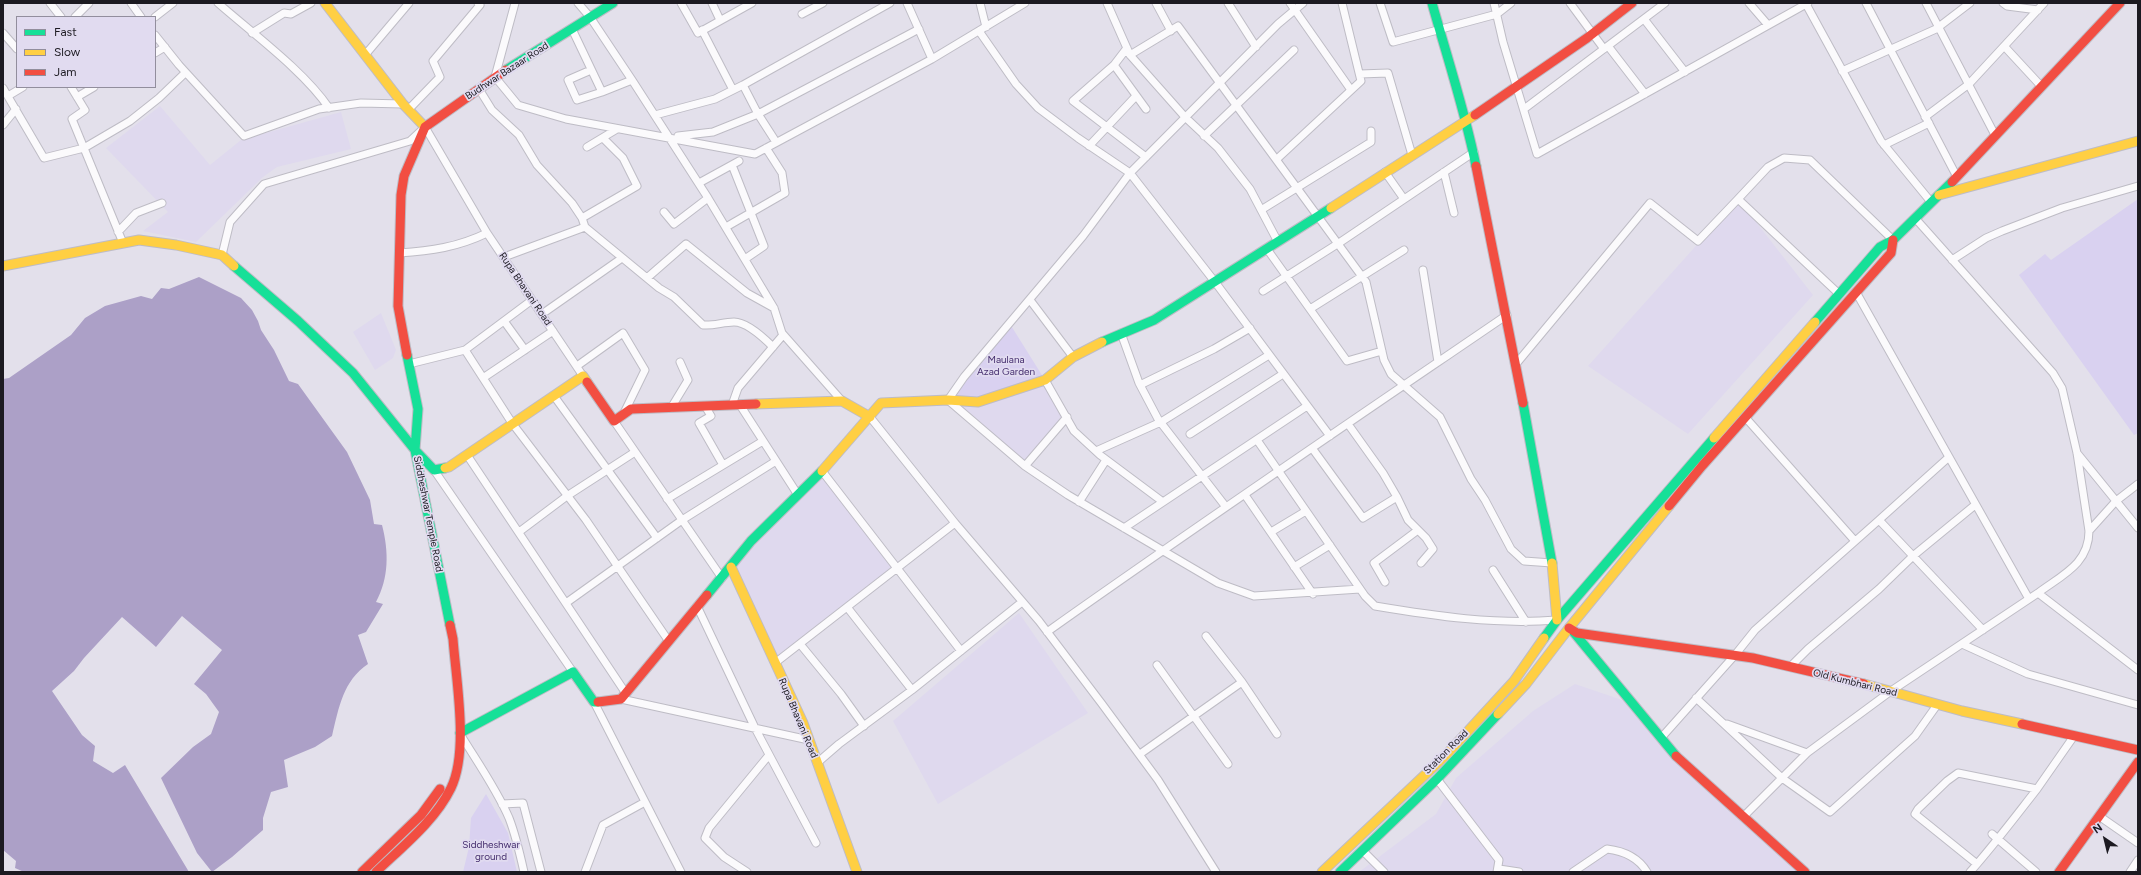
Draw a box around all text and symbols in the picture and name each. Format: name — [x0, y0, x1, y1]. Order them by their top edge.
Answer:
legend — [16, 16, 156, 88]
text: Fast — [54, 25, 77, 39]
street label: Budhwar Bazaar Road — [463, 40, 551, 102]
text: Slow — [54, 45, 80, 59]
text: Jam — [54, 65, 77, 79]
street label: Rupa Bhavani Road — [496, 250, 554, 328]
park label: Maulana Azad Garden — [977, 354, 1035, 378]
street label: Siddheshwar Temple Road — [411, 455, 445, 573]
street label: Old Kumbhari Road — [1812, 667, 1898, 699]
street label: Rupa Bhavani Road — [776, 676, 820, 760]
street label: Station Road — [1421, 727, 1471, 777]
north arrow — [2085, 819, 2125, 859]
text: N — [2091, 821, 2105, 837]
park label: Siddheshwar ground — [462, 839, 520, 862]

